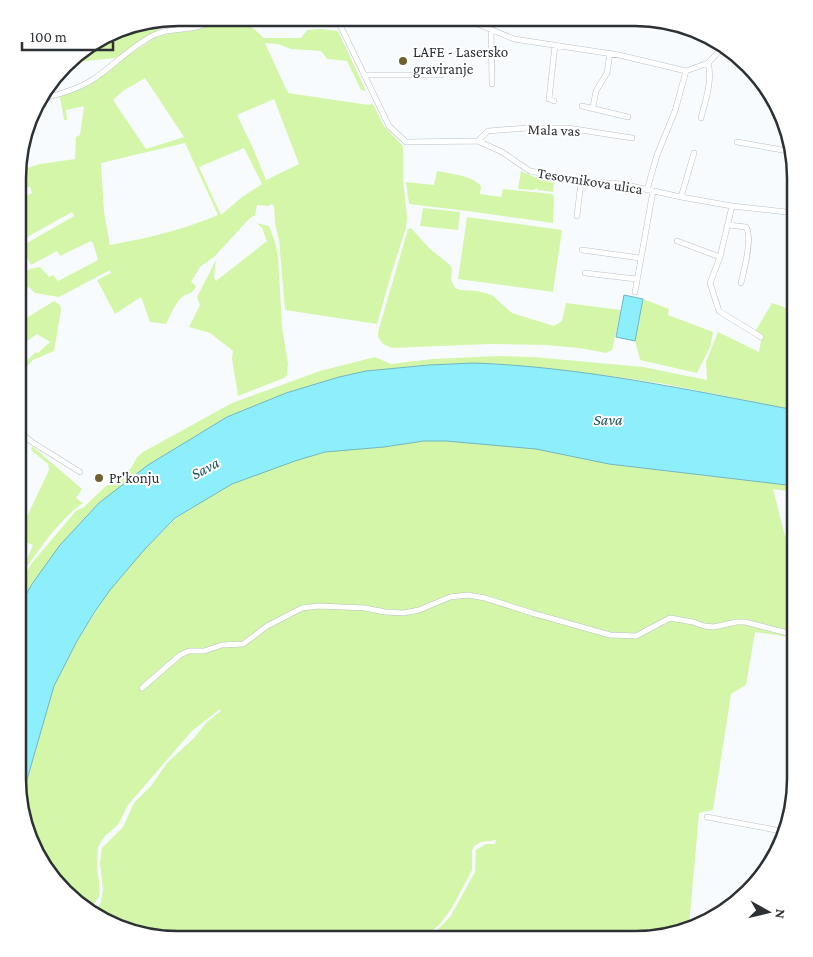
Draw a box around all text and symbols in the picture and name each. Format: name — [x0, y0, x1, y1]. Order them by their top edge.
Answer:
scale bar — [22, 20, 114, 52]
text: 100 m — [30, 29, 67, 45]
place label: LAFE - Lasersko graviranje — [413, 44, 508, 78]
marker: LAFE - Lasersko graviranje — [397, 55, 409, 67]
street label: Mala vas — [527, 121, 581, 139]
street label: Tesovnikova ulica — [536, 165, 644, 197]
water label: Sava — [593, 411, 623, 428]
water label: Sava — [188, 453, 222, 482]
place label: Pr'konju — [109, 470, 160, 487]
marker: Pr'konju — [93, 472, 105, 484]
north arrow — [743, 887, 793, 937]
text: N — [772, 908, 789, 920]

